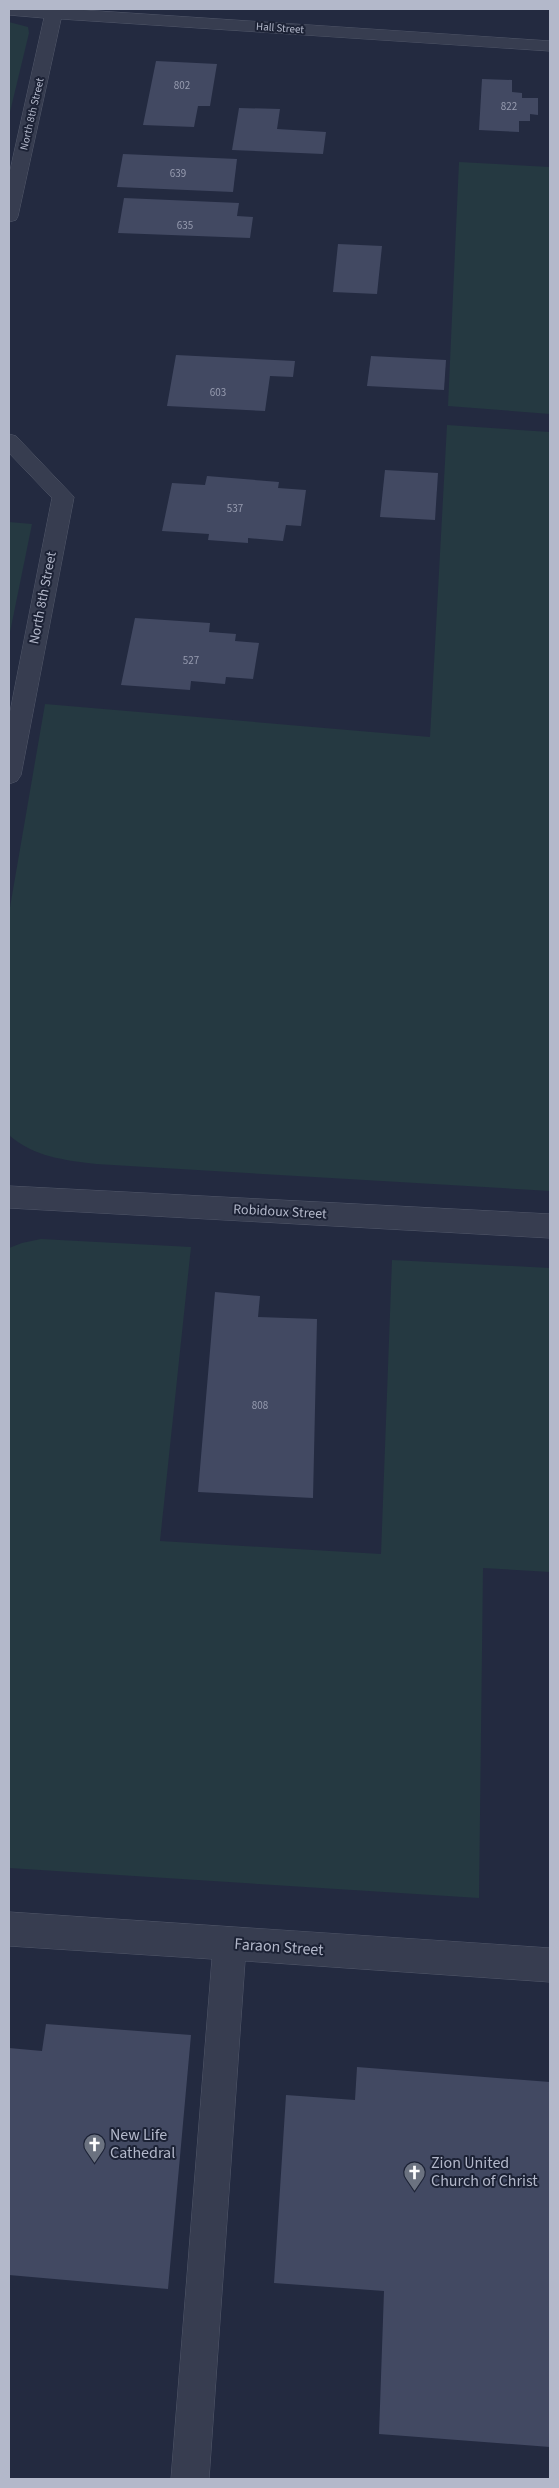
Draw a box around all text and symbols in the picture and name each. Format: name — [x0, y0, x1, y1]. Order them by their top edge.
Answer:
street label: Hall Street — [255, 19, 305, 37]
street label: North 8th Street — [16, 76, 48, 152]
house number: 802 — [174, 78, 190, 93]
house number: 822 — [501, 99, 517, 114]
house number: 639 — [170, 166, 186, 181]
house number: 635 — [177, 218, 193, 233]
house number: 603 — [210, 385, 226, 400]
house number: 537 — [227, 501, 243, 516]
street label: North 8th Street — [24, 550, 62, 646]
house number: 527 — [183, 653, 199, 668]
street label: Robidoux Street — [233, 1200, 328, 1224]
house number: 808 — [252, 1398, 269, 1413]
street label: Faraon Street — [234, 1933, 325, 1961]
place label: New Life Cathedral — [110, 2124, 175, 2164]
church icon: New Life Cathedral — [82, 2132, 106, 2163]
place label: Zion United Church of Christ — [431, 2152, 538, 2192]
church icon: Zion United Church of Christ — [403, 2160, 427, 2191]

